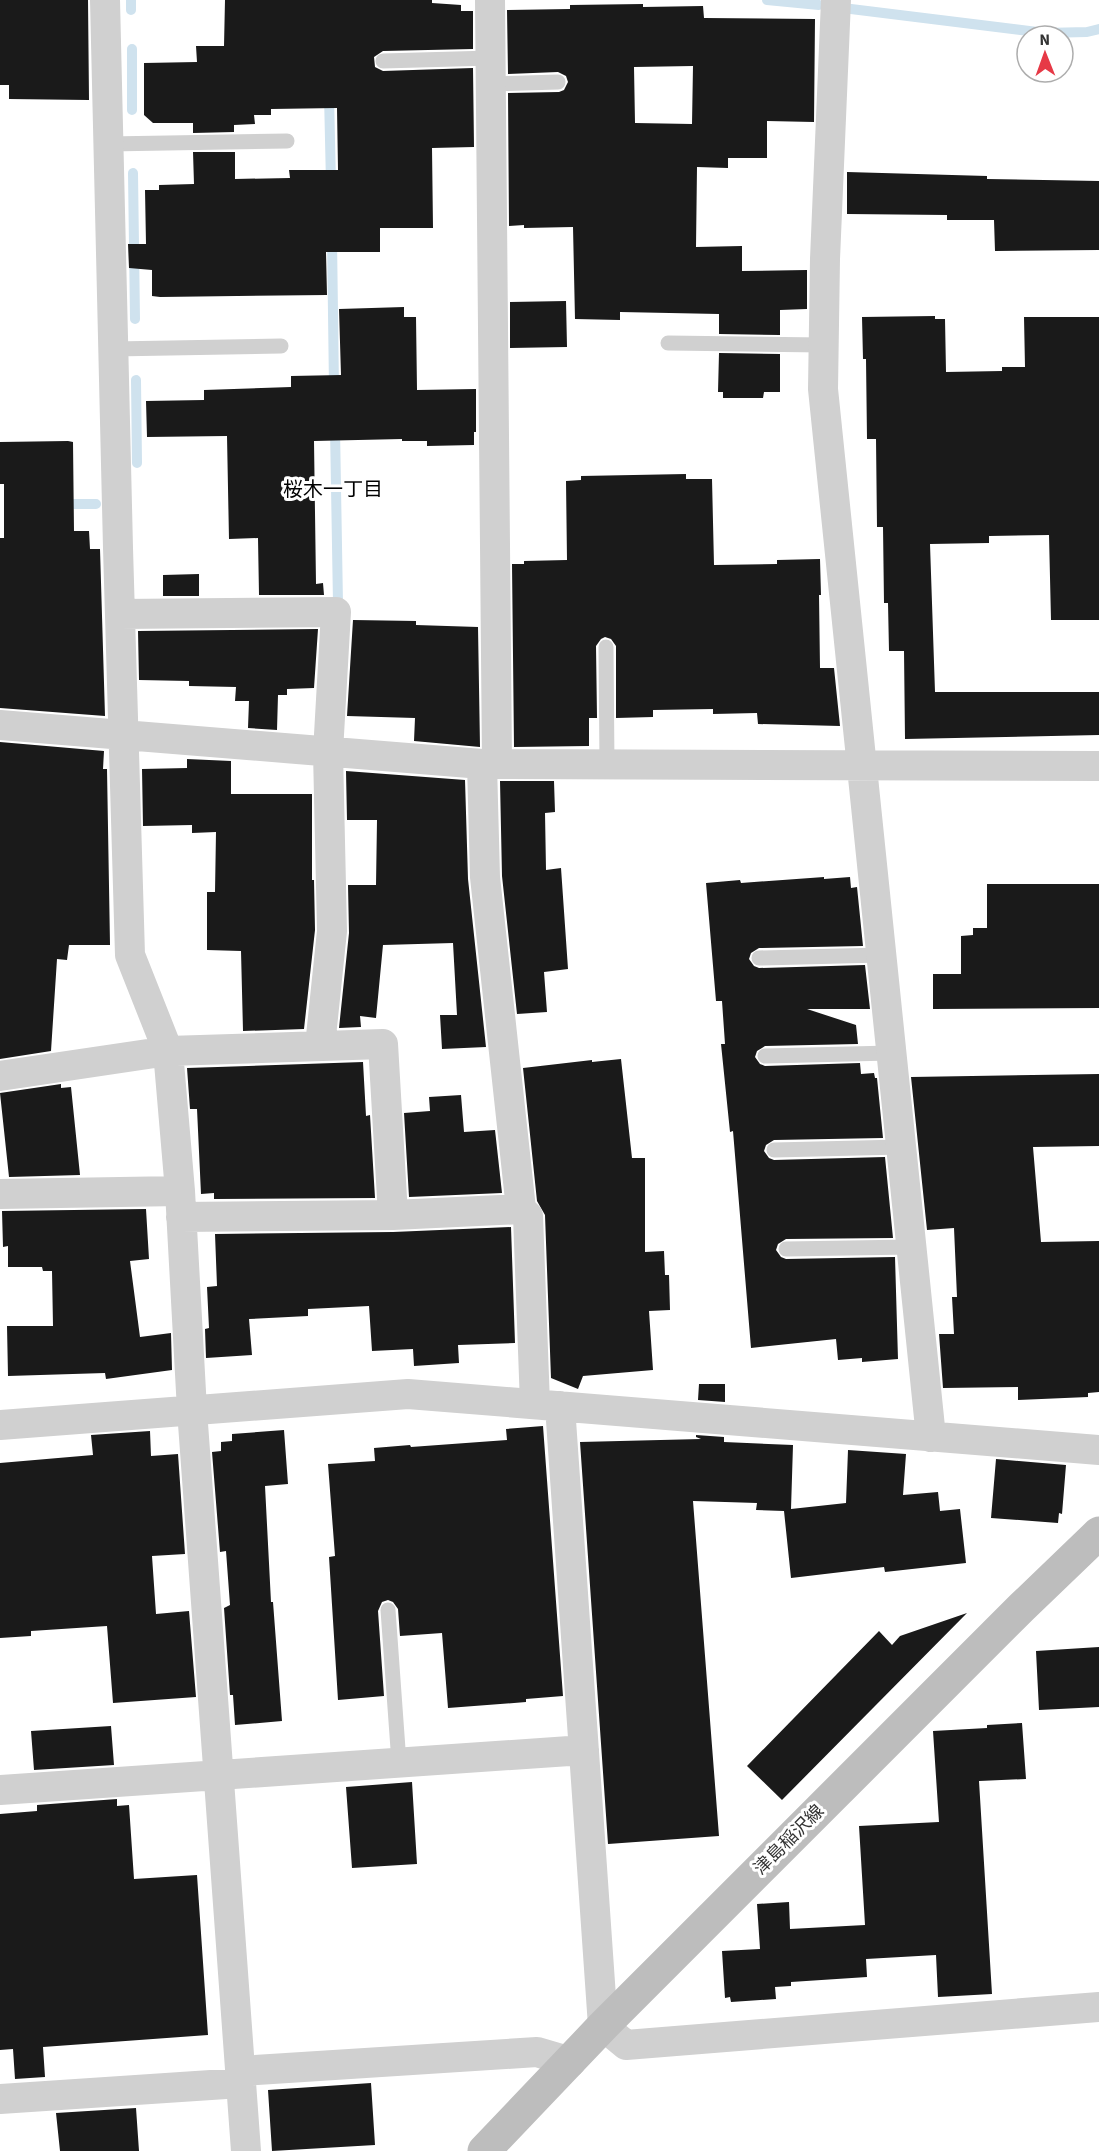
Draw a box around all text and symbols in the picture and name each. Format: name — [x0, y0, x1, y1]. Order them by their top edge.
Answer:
north arrow — [1015, 24, 1075, 84]
text: N — [1039, 29, 1050, 51]
district label: 桜木一丁目 — [283, 476, 383, 504]
street label: 津島稲沢線 — [748, 1799, 830, 1881]

